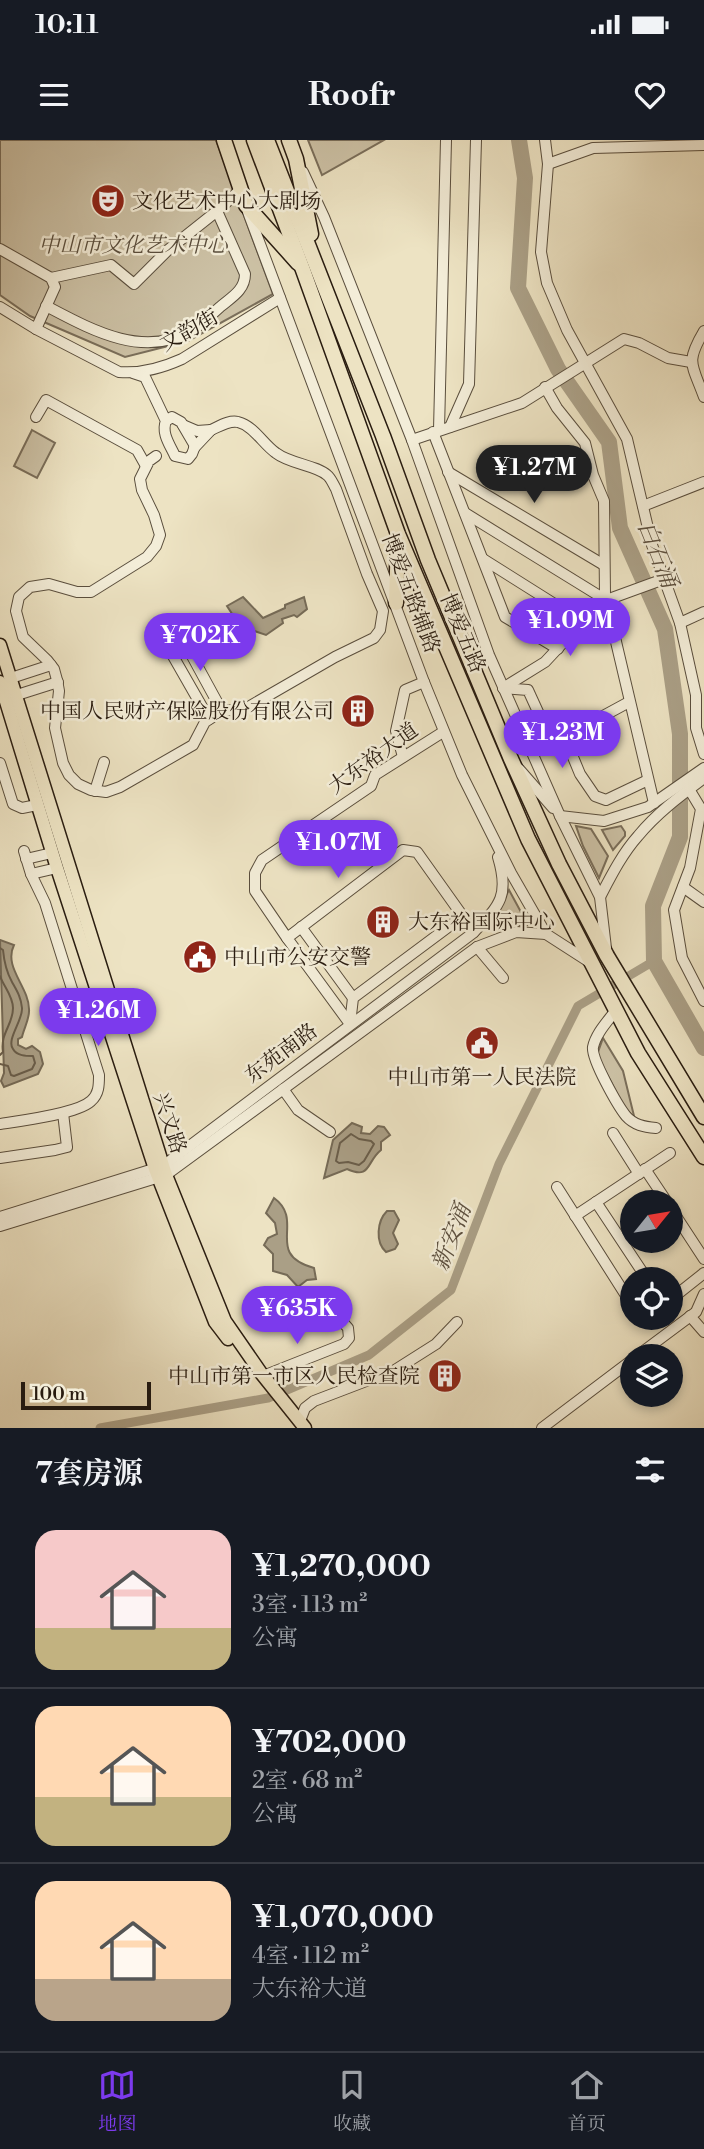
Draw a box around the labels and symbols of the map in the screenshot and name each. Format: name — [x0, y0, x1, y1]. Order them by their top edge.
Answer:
theatre icon: 文化艺术中心大剧场 — [89, 182, 127, 220]
place label: 文化艺术中心大剧场 — [132, 189, 321, 215]
park label: 中山市文化艺术中心 — [39, 233, 228, 259]
street label: 文韵街 — [156, 304, 223, 358]
pin: ¥1.27M — [477, 446, 591, 505]
water label: 白石涌 — [631, 517, 684, 594]
street label: 博爱五路辅路 — [375, 530, 445, 657]
street label: 博爱五路 — [434, 590, 490, 677]
pin: ¥1.09M — [513, 598, 627, 658]
pin: ¥702K — [151, 614, 249, 673]
building icon: 中国人民财产保险股份有限公司 — [339, 692, 377, 730]
place label: 中国人民财产保险股份有限公司 — [40, 699, 334, 725]
pin: ¥1.23M — [505, 710, 619, 770]
street label: 大东裕大道 — [323, 717, 424, 800]
pin: ¥1.07M — [281, 820, 395, 880]
building icon: 大东裕国际中心 — [364, 903, 402, 941]
place label: 大东裕国际中心 — [408, 910, 555, 936]
public building icon: 中山市公安交警 — [181, 938, 219, 976]
place label: 中山市公安交警 — [224, 945, 371, 971]
pin: ¥1.26M — [41, 988, 155, 1048]
street label: 东苑南路 — [240, 1018, 323, 1089]
public building icon: 中山市第一人民法院 — [463, 1024, 501, 1062]
place label: 中山市第一人民法院 — [388, 1065, 577, 1091]
street label: 兴文路 — [147, 1089, 191, 1157]
north arrow — [620, 1190, 682, 1253]
water label: 新安涌 — [426, 1197, 478, 1275]
pin: ¥635K — [248, 1286, 346, 1346]
building icon: 中山市第一市区人民检查院 — [426, 1357, 464, 1395]
place label: 中山市第一市区人民检查院 — [168, 1364, 420, 1390]
scale bar — [21, 1379, 150, 1411]

